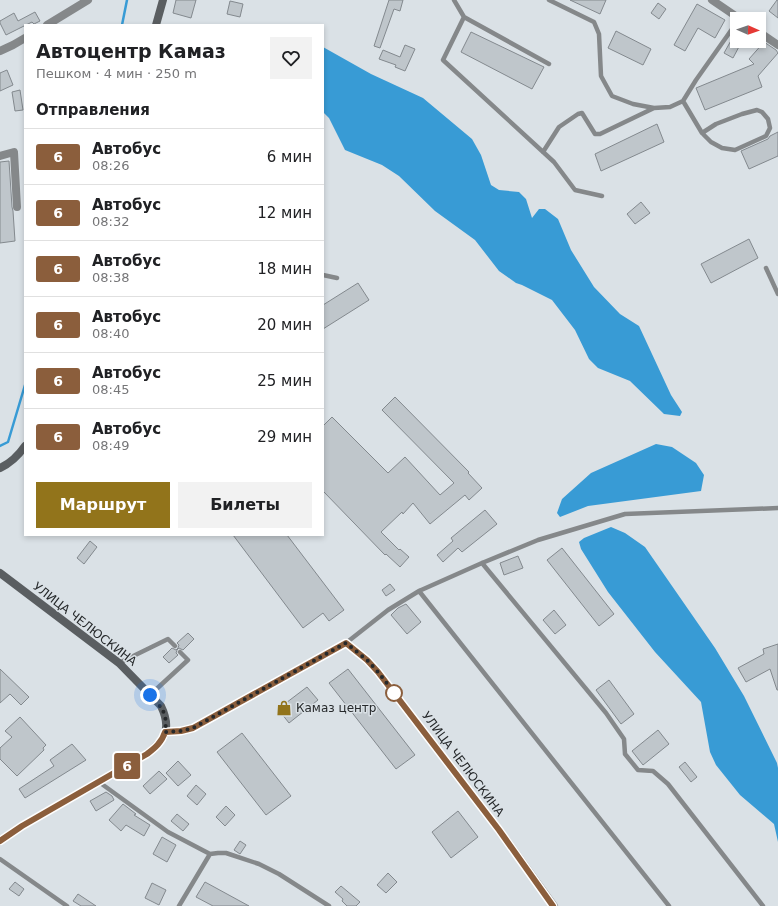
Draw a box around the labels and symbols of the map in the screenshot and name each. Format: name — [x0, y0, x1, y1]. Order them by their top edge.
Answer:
north arrow — [730, 12, 766, 48]
street label: УЛИЦА ЧЕЛЮСКИНА — [30, 579, 140, 669]
unlabelled marker — [385, 684, 403, 702]
your location — [140, 685, 160, 705]
shop icon: Камаз центр — [275, 699, 293, 717]
place label: Камаз центр — [296, 701, 376, 715]
street label: УЛИЦА ЧЕЛЮСКИНА — [419, 709, 507, 820]
line badge: 6 — [114, 753, 140, 779]

